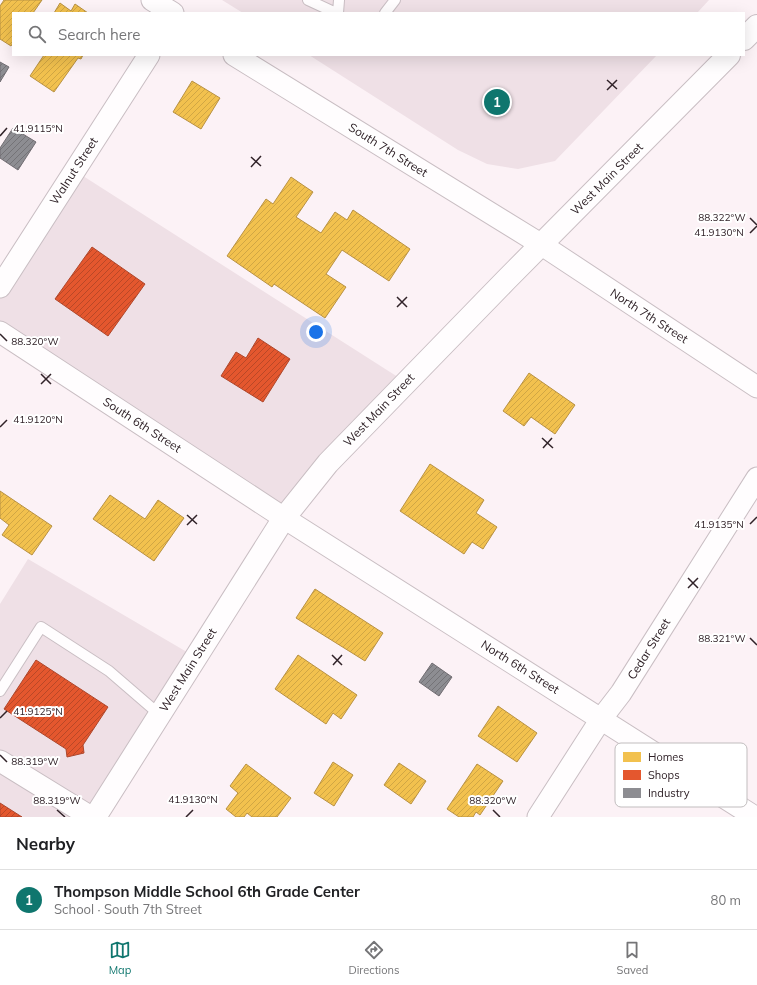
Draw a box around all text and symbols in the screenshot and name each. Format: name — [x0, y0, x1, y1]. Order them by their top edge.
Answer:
search box — [12, 12, 745, 56]
icon: search — [26, 23, 48, 45]
text: Search here — [58, 25, 140, 44]
pin: 1 — [484, 87, 510, 117]
street label: South 7th Street — [346, 119, 431, 180]
text: 41.9115°N — [13, 122, 63, 135]
street label: Walnut Street — [46, 134, 101, 207]
street label: West Main Street — [567, 139, 646, 218]
text: 88.322°W — [698, 211, 746, 224]
text: 41.9130°N — [694, 226, 744, 239]
street label: North 7th Street — [608, 285, 691, 346]
your location — [306, 322, 326, 342]
text: 88.320°W — [11, 335, 59, 348]
street label: West Main Street — [340, 370, 417, 449]
street label: South 6th Street — [100, 394, 184, 455]
text: 41.9120°N — [13, 413, 63, 426]
text: 41.9135°N — [694, 518, 744, 531]
street label: Cedar Street — [624, 615, 673, 682]
street label: West Main Street — [156, 625, 219, 714]
text: 88.321°W — [698, 632, 746, 645]
street label: North 6th Street — [478, 636, 562, 697]
text: 41.9125°N — [13, 705, 63, 718]
legend — [615, 743, 747, 807]
text: Homes — [648, 750, 684, 764]
text: 88.319°W — [11, 755, 59, 768]
text: Shops — [648, 768, 680, 782]
text: Industry — [648, 786, 690, 800]
text: 41.9130°N — [168, 793, 218, 806]
text: 88.319°W — [33, 794, 81, 807]
text: 88.320°W — [469, 794, 517, 807]
text: Nearby — [16, 833, 75, 854]
text: Thompson Middle School 6th Grade Center — [54, 882, 360, 901]
text: 1 — [25, 892, 33, 908]
text: 80 m — [711, 892, 741, 908]
text: School · South 7th Street — [54, 901, 202, 917]
tab: Map — [109, 939, 131, 977]
tab: Directions — [349, 939, 399, 977]
tab: Saved — [617, 939, 648, 977]

